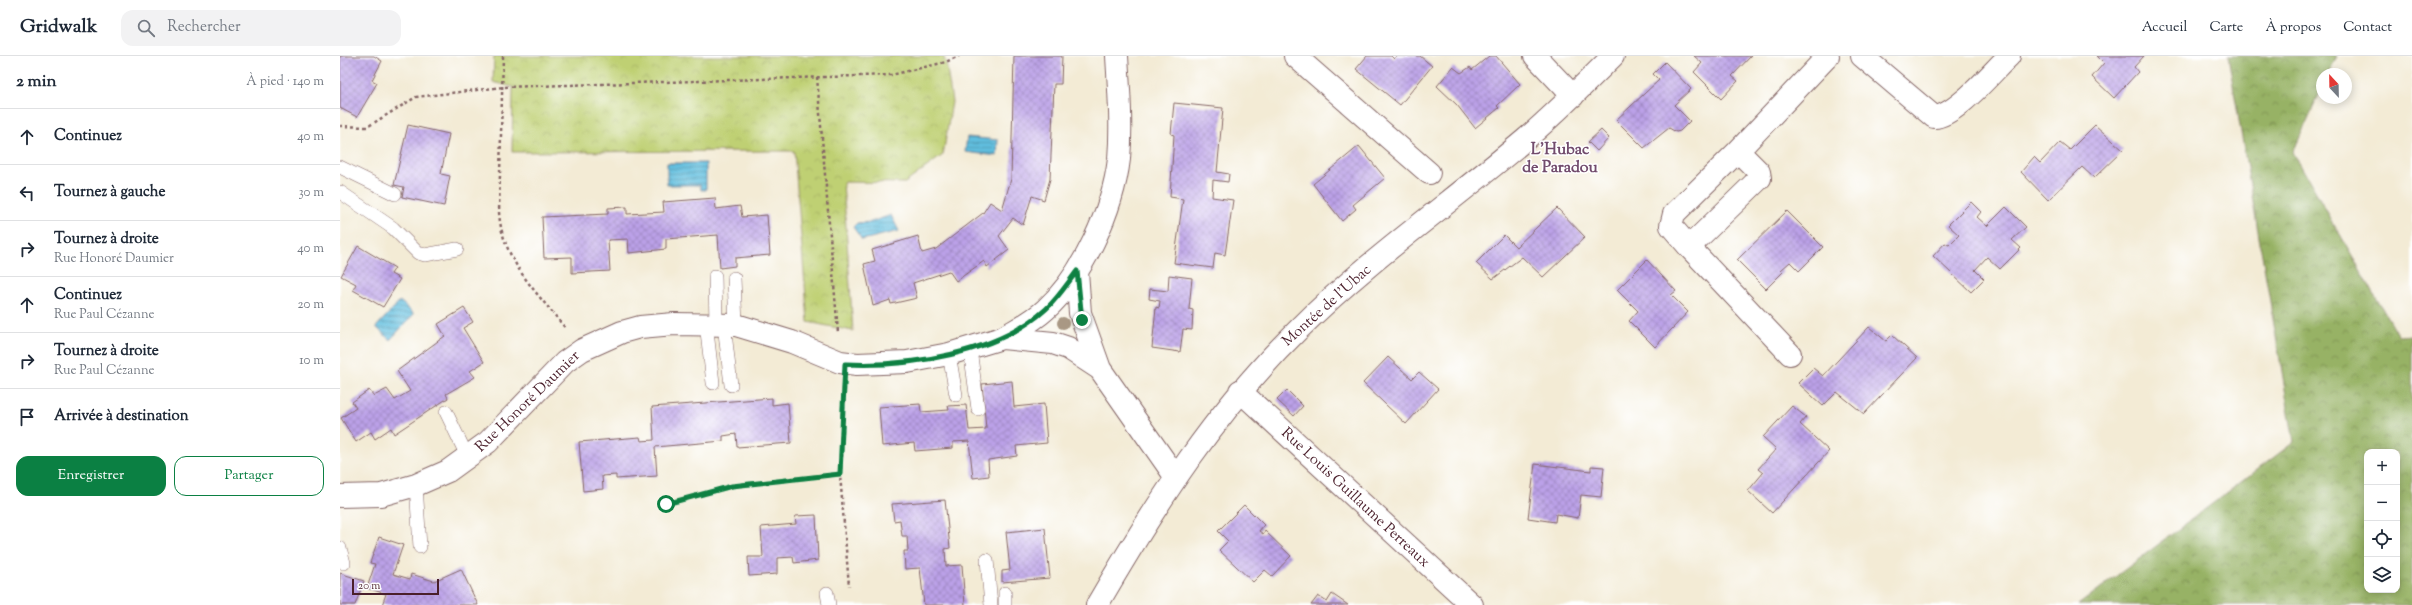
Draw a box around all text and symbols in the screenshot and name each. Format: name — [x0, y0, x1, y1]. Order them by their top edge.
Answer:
search box — [121, 10, 401, 46]
text: Gridwalk — [20, 14, 97, 41]
icon: search — [135, 17, 157, 39]
text: Rechercher — [167, 17, 241, 38]
text: Accueil — [2142, 18, 2187, 38]
text: Carte — [2209, 18, 2243, 38]
text: À propos — [2265, 18, 2321, 38]
text: Contact — [2343, 18, 2392, 38]
north arrow — [2316, 68, 2352, 104]
text: 2 min — [16, 70, 57, 94]
text: À pied · 140 m — [246, 73, 324, 91]
icon: ahead — [16, 126, 38, 148]
text: Continuez — [54, 126, 122, 147]
text: 40 m — [297, 128, 324, 146]
district label: L'Hubac de Paradou — [1522, 139, 1599, 180]
icon: left — [16, 182, 38, 204]
text: Tournez à gauche — [54, 182, 165, 203]
text: 30 m — [298, 184, 324, 202]
text: Tournez à droite — [54, 229, 159, 250]
icon: right — [16, 238, 38, 260]
text: 40 m — [297, 240, 324, 258]
text: Rue Honoré Daumier — [54, 250, 174, 268]
street label: Montée de l'Ubac — [1278, 260, 1376, 352]
text: Continuez — [54, 285, 122, 306]
icon: ahead — [16, 294, 38, 316]
text: 20 m — [298, 296, 324, 314]
text: Rue Paul Cézanne — [54, 306, 155, 324]
route end — [1073, 311, 1091, 329]
text: Tournez à droite — [54, 341, 159, 362]
street label: Rue Honoré Daumier — [471, 346, 585, 458]
icon: right — [16, 350, 38, 372]
text: 10 m — [299, 352, 324, 370]
text: Rue Paul Cézanne — [54, 362, 155, 380]
icon: arrive — [16, 406, 38, 428]
text: Arrivée à destination — [54, 406, 189, 427]
street label: Rue Louis Guillaume Perreaux — [1276, 423, 1434, 573]
map controls — [2364, 449, 2400, 593]
button: + — [2364, 449, 2400, 485]
button: Enregistrer — [16, 456, 166, 496]
button: Partager — [174, 456, 324, 496]
button: − — [2364, 485, 2400, 521]
route start — [657, 495, 675, 513]
button: locate — [2364, 521, 2400, 557]
button: layers — [2364, 557, 2400, 593]
scale bar — [352, 577, 439, 596]
text: 20 m — [358, 578, 380, 594]

